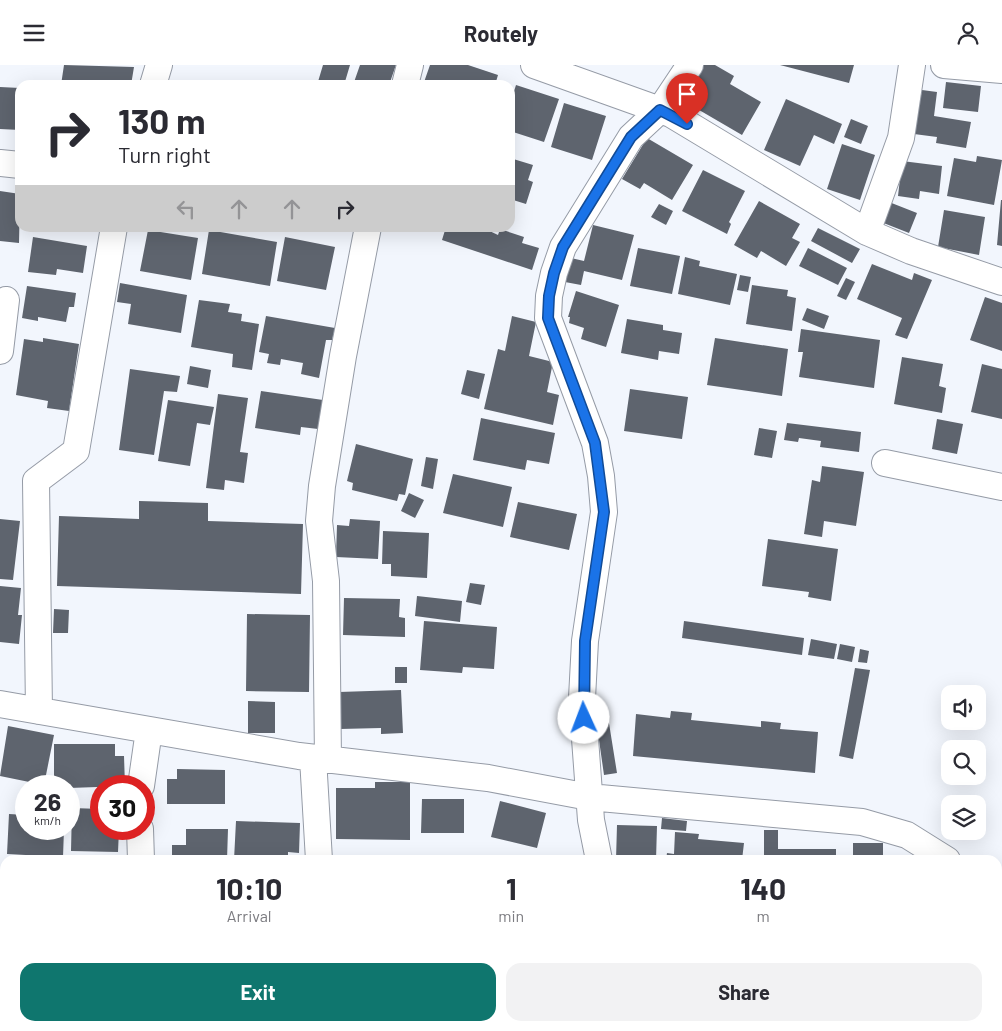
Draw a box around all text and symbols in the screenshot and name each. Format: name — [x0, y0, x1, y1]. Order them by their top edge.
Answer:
icon: menu — [20, 19, 48, 47]
icon: person — [954, 19, 982, 47]
text: Routely — [464, 20, 538, 46]
pin — [666, 73, 708, 124]
icon: arrive — [673, 80, 701, 108]
text: 130 m — [118, 99, 205, 141]
icon: right — [35, 100, 100, 165]
text: Turn right — [118, 141, 211, 167]
icon: left — [172, 195, 200, 223]
icon: ahead — [225, 195, 253, 223]
icon: ahead — [278, 195, 306, 223]
icon: right — [331, 195, 359, 223]
map controls — [941, 685, 986, 840]
button: sound — [941, 685, 986, 730]
position arrow — [557, 691, 609, 743]
button: search — [941, 740, 986, 785]
speed limit sign: 30 — [90, 775, 155, 840]
text: 26 — [34, 786, 61, 816]
button: layers — [941, 795, 986, 840]
text: km/h — [34, 813, 61, 827]
text: 10:10 — [216, 870, 282, 906]
text: 1 — [506, 870, 517, 906]
text: 140 — [740, 870, 786, 906]
text: Arrival — [227, 906, 272, 925]
text: min — [498, 906, 524, 925]
text: m — [756, 906, 770, 925]
button: Exit — [20, 963, 496, 1021]
button: Share — [506, 963, 982, 1021]

